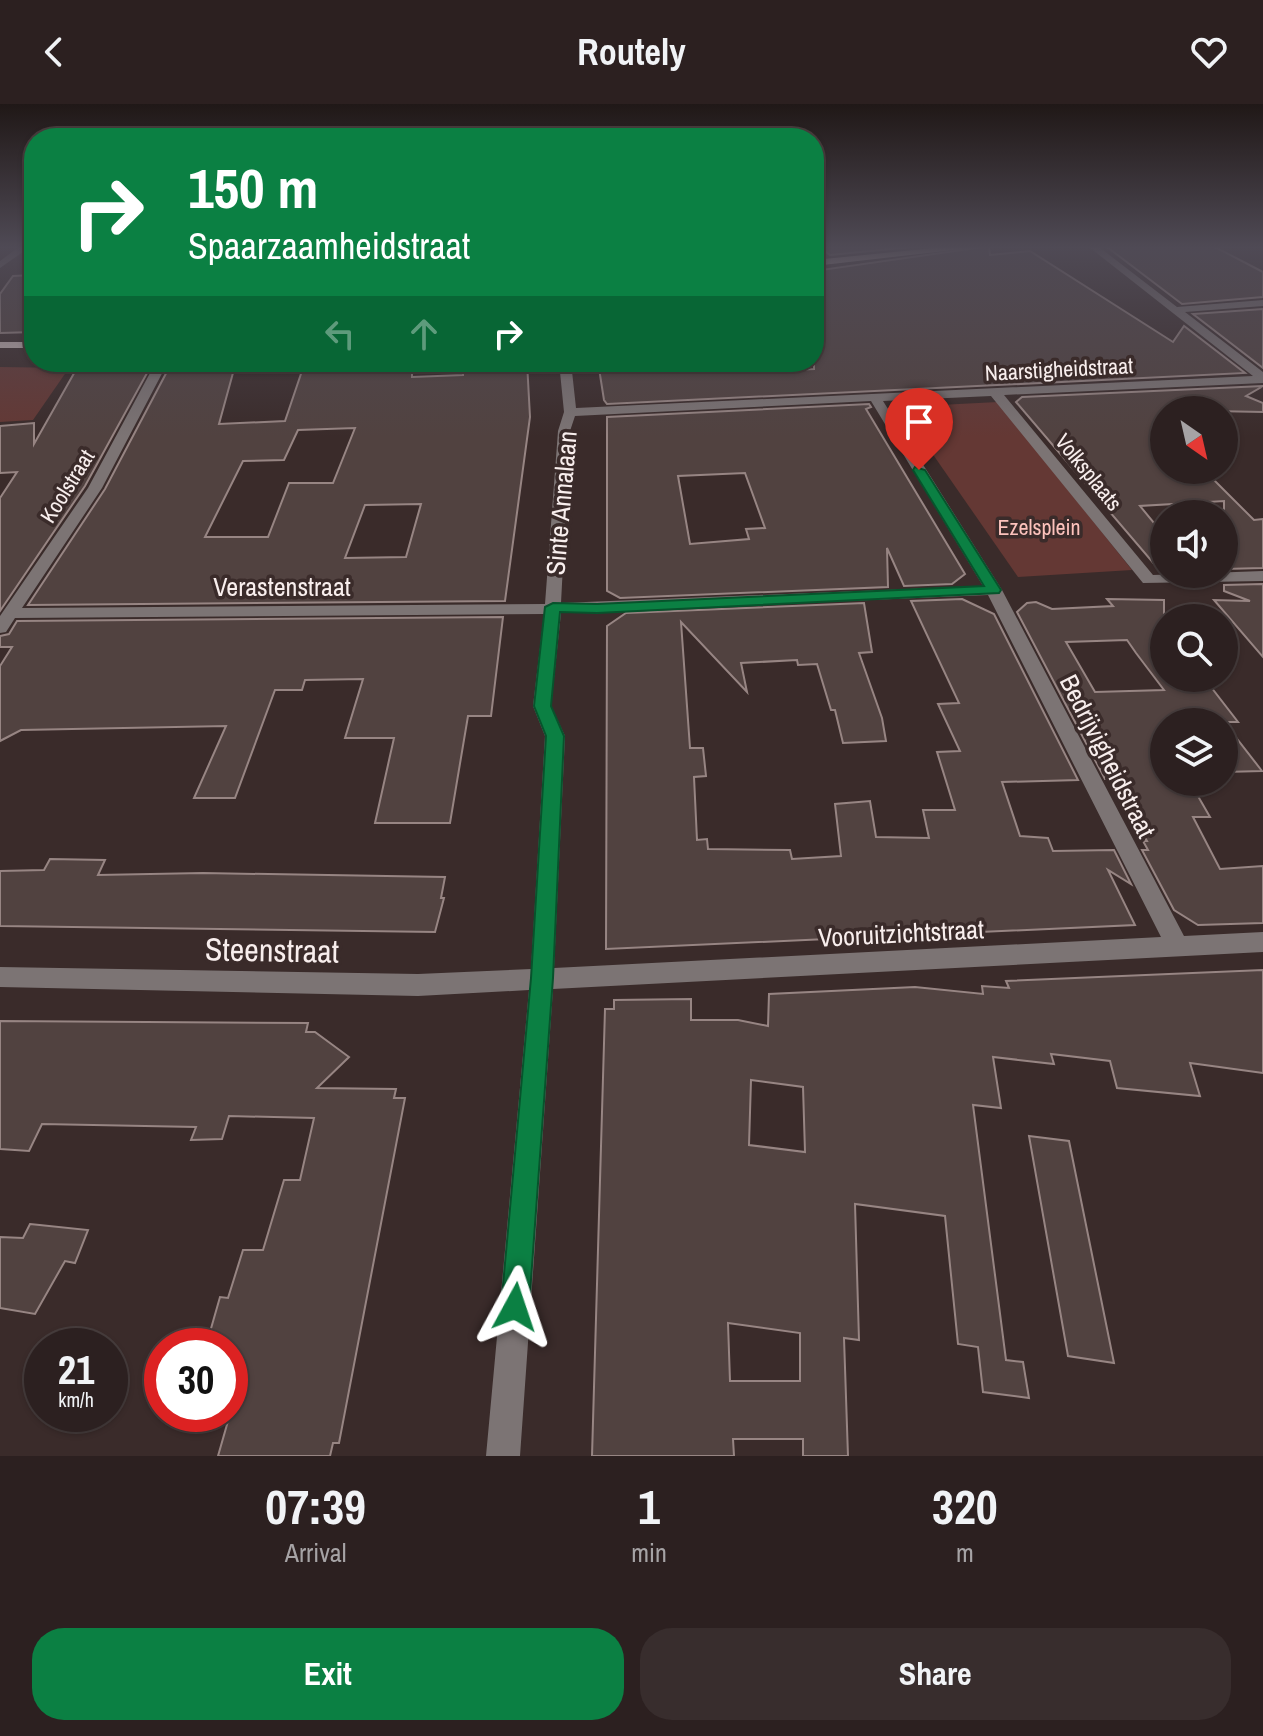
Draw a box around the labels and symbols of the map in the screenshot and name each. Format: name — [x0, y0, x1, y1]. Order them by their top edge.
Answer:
street label: Naarstigheidstraat — [984, 350, 1134, 388]
pin — [885, 388, 953, 470]
north arrow — [1150, 396, 1238, 484]
street label: Volksplaats — [1049, 427, 1129, 517]
street label: Sinte Annalaan — [537, 429, 585, 577]
street label: Koolstraat — [33, 444, 101, 528]
park label: Ezelsplein — [997, 512, 1081, 542]
street label: Verastenstraat — [213, 569, 351, 604]
street label: Bedrijvigheidstraat — [1052, 668, 1164, 844]
street label: Vooruitzichtstraat — [817, 911, 985, 955]
street label: Steenstraat — [205, 927, 339, 973]
position arrow — [473, 1265, 557, 1349]
speed limit sign: 30 — [144, 1328, 248, 1432]

